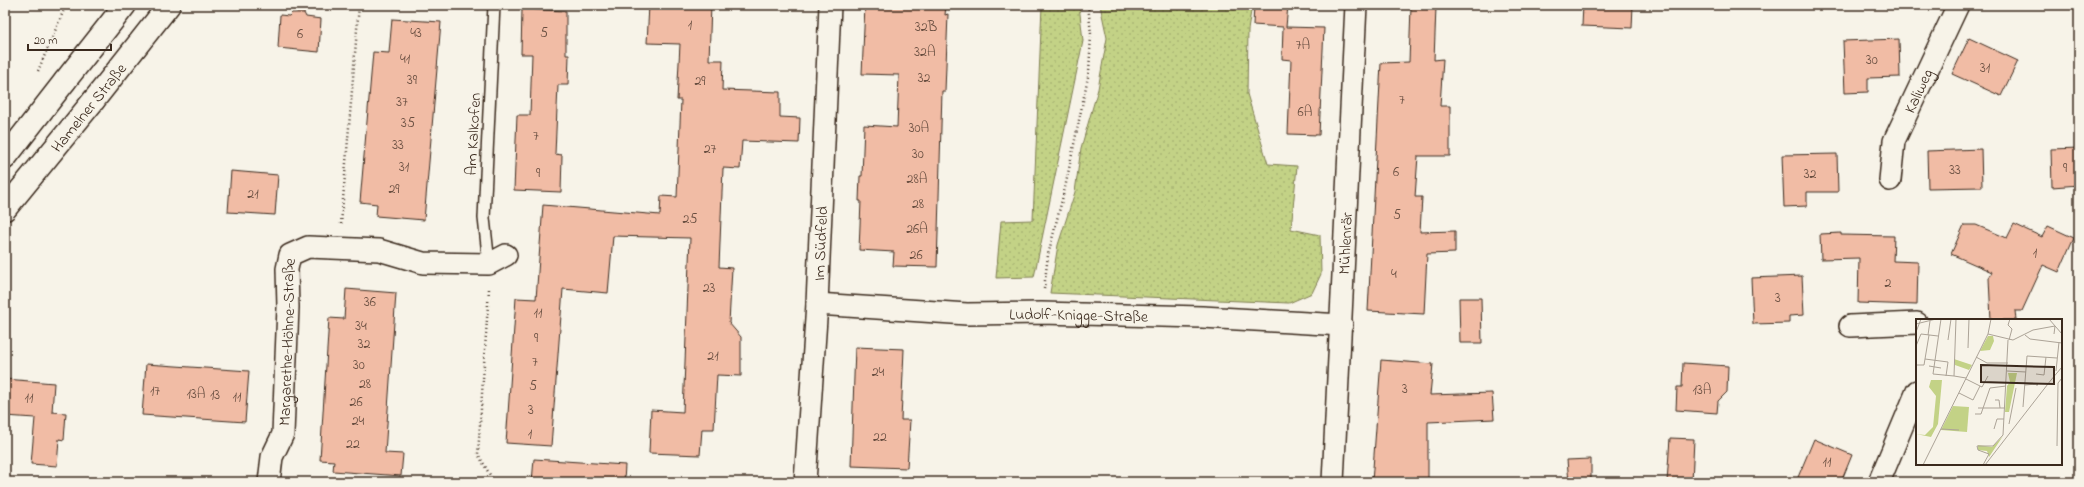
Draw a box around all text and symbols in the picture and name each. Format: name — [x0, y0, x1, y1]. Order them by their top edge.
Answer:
house number: 1 — [688, 15, 693, 36]
house number: 32B — [915, 17, 937, 38]
house number: 43 — [410, 23, 422, 44]
house number: 5 — [540, 23, 548, 44]
house number: 6 — [297, 24, 303, 45]
scale bar — [28, 26, 111, 52]
text: 20 m — [34, 32, 57, 50]
house number: 7A — [1296, 35, 1310, 56]
house number: 32A — [914, 42, 936, 63]
house number: 41 — [400, 49, 411, 70]
house number: 30 — [1866, 50, 1878, 71]
street label: Hamelner Straße — [46, 58, 134, 158]
house number: 31 — [1980, 58, 1991, 79]
street label: Kaliweg — [1899, 65, 1940, 118]
house number: 32 — [918, 68, 930, 89]
house number: 39 — [407, 70, 418, 91]
house number: 29 — [694, 71, 706, 92]
house number: 7 — [1399, 90, 1405, 111]
house number: 37 — [396, 92, 408, 113]
street label: Am Kalkofen — [460, 92, 488, 176]
house number: 6A — [1298, 102, 1312, 123]
house number: 35 — [401, 113, 415, 134]
house number: 30A — [909, 118, 929, 139]
house number: 7 — [533, 126, 539, 147]
house number: 33 — [392, 135, 404, 156]
house number: 27 — [704, 139, 717, 160]
house number: 30 — [912, 144, 924, 165]
house number: 31 — [399, 157, 410, 178]
house number: 9 — [2063, 158, 2068, 179]
house number: 33 — [1949, 160, 1961, 181]
house number: 6 — [1393, 162, 1399, 183]
house number: 9 — [536, 163, 541, 184]
house number: 32 — [1804, 164, 1816, 185]
house number: 28A — [907, 169, 927, 190]
house number: 29 — [388, 179, 400, 200]
house number: 21 — [247, 184, 259, 205]
house number: 28 — [912, 194, 924, 215]
house number: 5 — [1393, 205, 1401, 226]
street label: Im Südfeld — [808, 206, 835, 281]
house number: 25 — [683, 209, 697, 230]
street label: Mühlenrär — [1333, 212, 1360, 275]
house number: 26A — [906, 219, 928, 240]
house number: 1 — [2033, 243, 2038, 264]
house number: 26 — [909, 245, 923, 266]
street label: Margarethe-Höhne-Straße — [273, 255, 303, 426]
house number: 4 — [1391, 264, 1397, 285]
house number: 2 — [1885, 273, 1892, 294]
house number: 23 — [703, 278, 716, 299]
house number: 3 — [1775, 288, 1781, 309]
house number: 36 — [364, 292, 376, 313]
house number: 11 — [534, 303, 543, 324]
street label: Ludolf-Knigge-Straße — [1009, 303, 1149, 330]
house number: 34 — [355, 316, 367, 337]
inset map — [1916, 319, 2062, 465]
house number: 9 — [534, 328, 539, 349]
house number: 32 — [358, 334, 370, 355]
house number: 21 — [707, 346, 719, 367]
house number: 7 — [532, 352, 538, 373]
house number: 30 — [353, 355, 365, 376]
house number: 24 — [872, 362, 885, 383]
house number: 28 — [359, 374, 371, 395]
house number: 5 — [529, 376, 537, 397]
house number: 3 — [1402, 379, 1408, 400]
house number: 13A — [1693, 380, 1711, 401]
house number: 17 — [150, 381, 160, 402]
house number: 13A — [187, 384, 205, 405]
house number: 13 — [210, 385, 220, 406]
house number: 11 — [233, 387, 242, 408]
house number: 11 — [25, 388, 34, 409]
house number: 26 — [349, 392, 363, 413]
house number: 3 — [528, 400, 534, 421]
house number: 24 — [352, 411, 365, 432]
house number: 1 — [528, 424, 533, 445]
house number: 22 — [873, 427, 887, 448]
house number: 22 — [346, 434, 360, 455]
house number: 11 — [1823, 452, 1832, 473]

